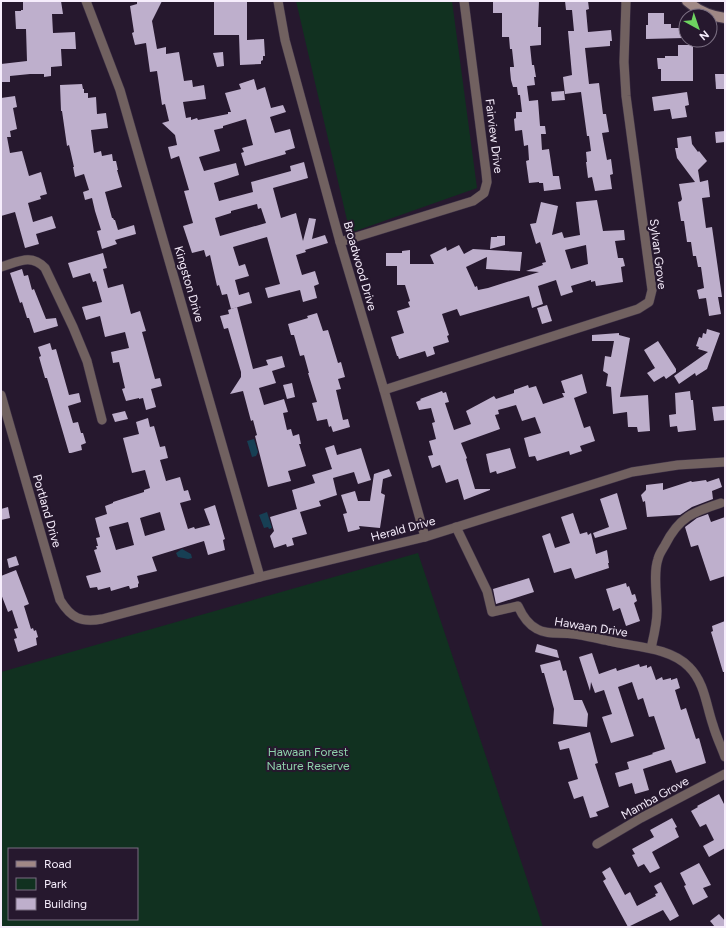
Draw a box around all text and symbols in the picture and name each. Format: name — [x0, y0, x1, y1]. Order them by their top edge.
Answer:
north arrow — [678, 8, 718, 48]
text: N — [697, 28, 712, 43]
street label: Fairview Drive — [482, 98, 506, 174]
street label: Sylvan Grove — [647, 218, 669, 290]
street label: Broadwood Drive — [341, 220, 380, 313]
street label: Kingston Drive — [171, 244, 207, 324]
street label: Portland Drive — [30, 473, 64, 550]
street label: Herald Drive — [369, 514, 437, 544]
street label: Hawaan Drive — [553, 614, 629, 640]
park label: Hawaan Forest Nature Reserve — [266, 745, 350, 773]
street label: Mamba Grove — [619, 773, 692, 822]
legend — [8, 848, 138, 920]
text: Road — [44, 857, 72, 871]
text: Park — [44, 877, 67, 891]
text: Building — [44, 897, 87, 911]

